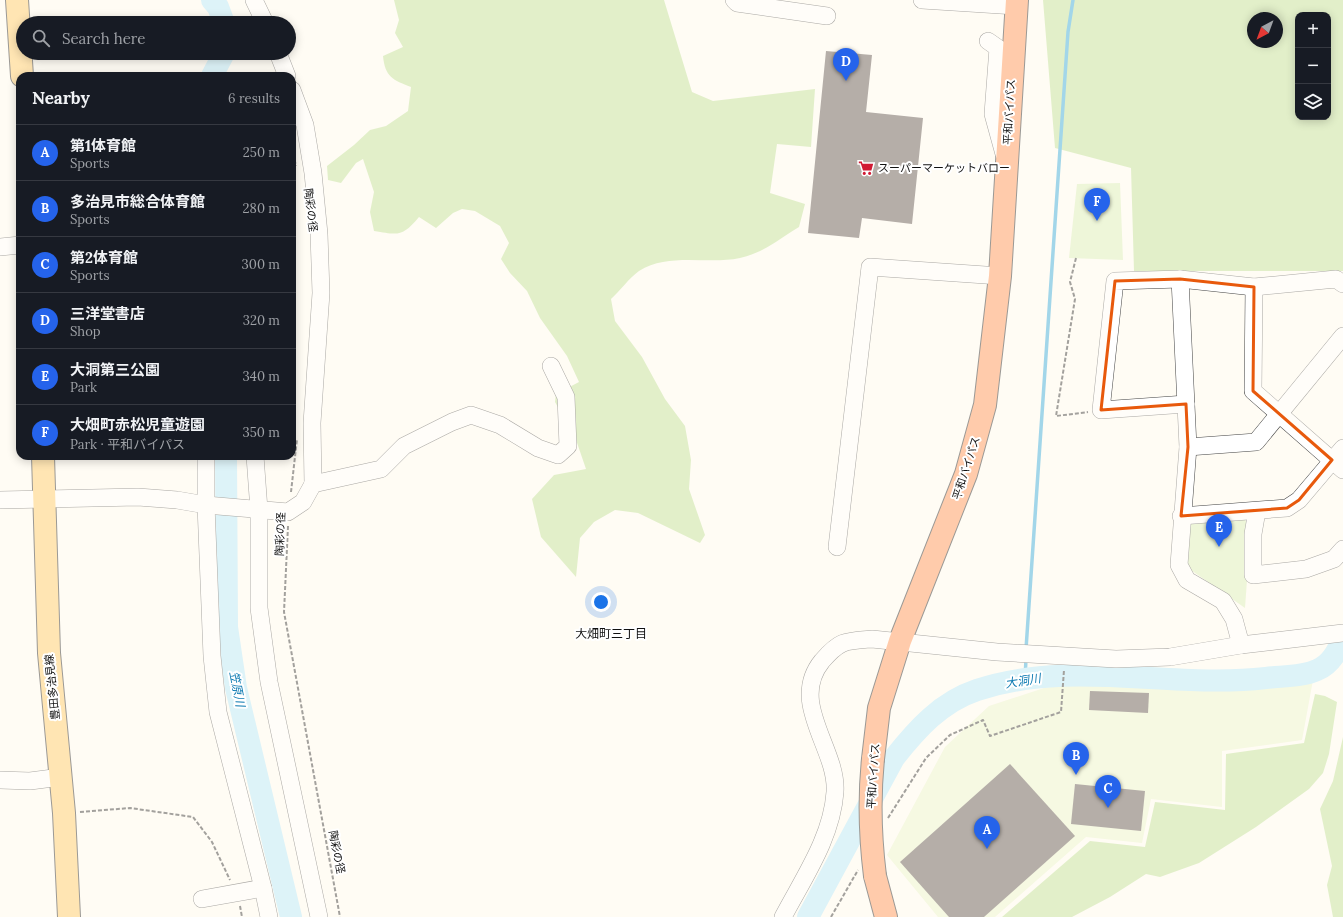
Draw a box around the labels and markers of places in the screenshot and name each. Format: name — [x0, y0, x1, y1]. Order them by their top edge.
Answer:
pin: D — [833, 48, 859, 81]
supermarket icon: スーパーマーケットバロー — [857, 159, 875, 177]
place label: スーパーマーケットバロー — [878, 161, 1010, 175]
pin: F — [1084, 188, 1110, 221]
pin: E — [1206, 514, 1232, 547]
pin: B — [1063, 742, 1089, 775]
pin: C — [1095, 775, 1121, 808]
pin: A — [974, 816, 1000, 849]

